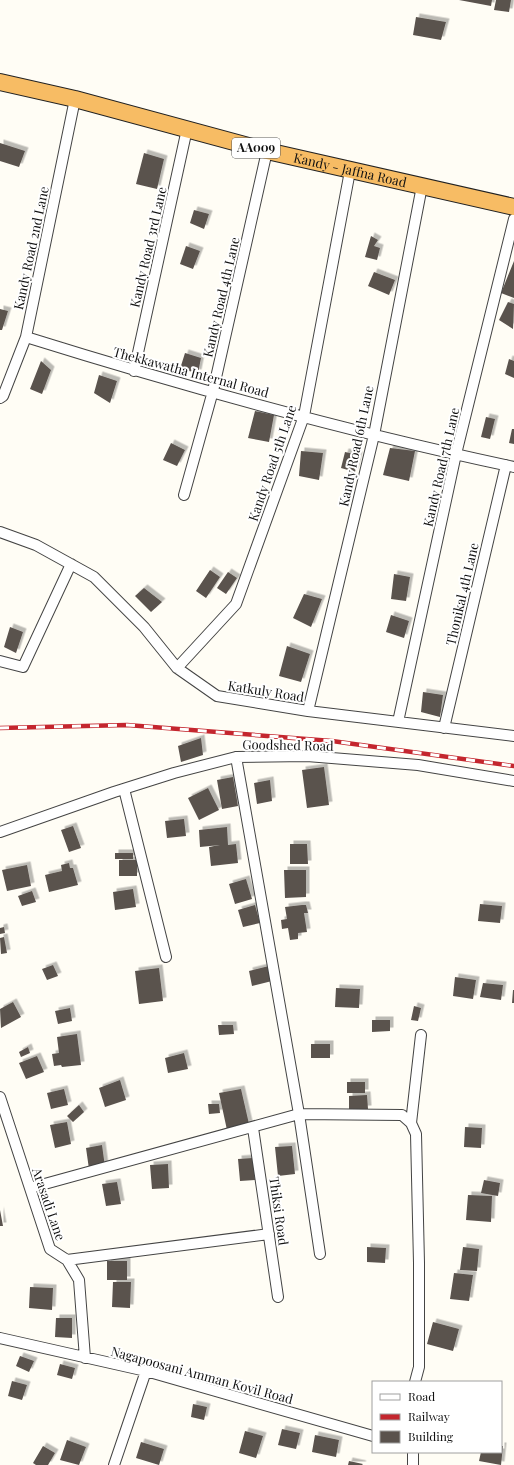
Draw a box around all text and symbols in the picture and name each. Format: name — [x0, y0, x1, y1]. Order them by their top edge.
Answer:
road number: AA009 — [232, 138, 280, 158]
street label: Kandy - Jaffna Road — [292, 148, 409, 190]
street label: Kandy Road 2nd Lane — [9, 184, 52, 311]
street label: Kandy Road 3rd Lane — [125, 185, 170, 309]
street label: Kandy Road 4th Lane — [198, 235, 243, 359]
street label: Thekkawatha Internal Road — [111, 343, 271, 401]
street label: Kandy Road 6th Lane — [334, 383, 377, 508]
street label: Kandy Road 5th Lane — [244, 402, 300, 523]
street label: Kandy Road 7th Lane — [419, 405, 463, 528]
street label: Thonikal 4th Lane — [441, 540, 482, 647]
street label: Katkuly Road — [227, 676, 306, 705]
street label: Goodshed Road — [242, 735, 334, 754]
street label: Arasadi Lane — [29, 1164, 70, 1243]
street label: Thiksi Road — [266, 1176, 293, 1247]
street label: Nagapoosani Amman Kovil Road — [109, 1342, 296, 1407]
legend — [372, 1381, 502, 1453]
text: Road — [408, 1388, 435, 1404]
text: Railway — [408, 1408, 450, 1424]
text: Building — [408, 1428, 454, 1444]

